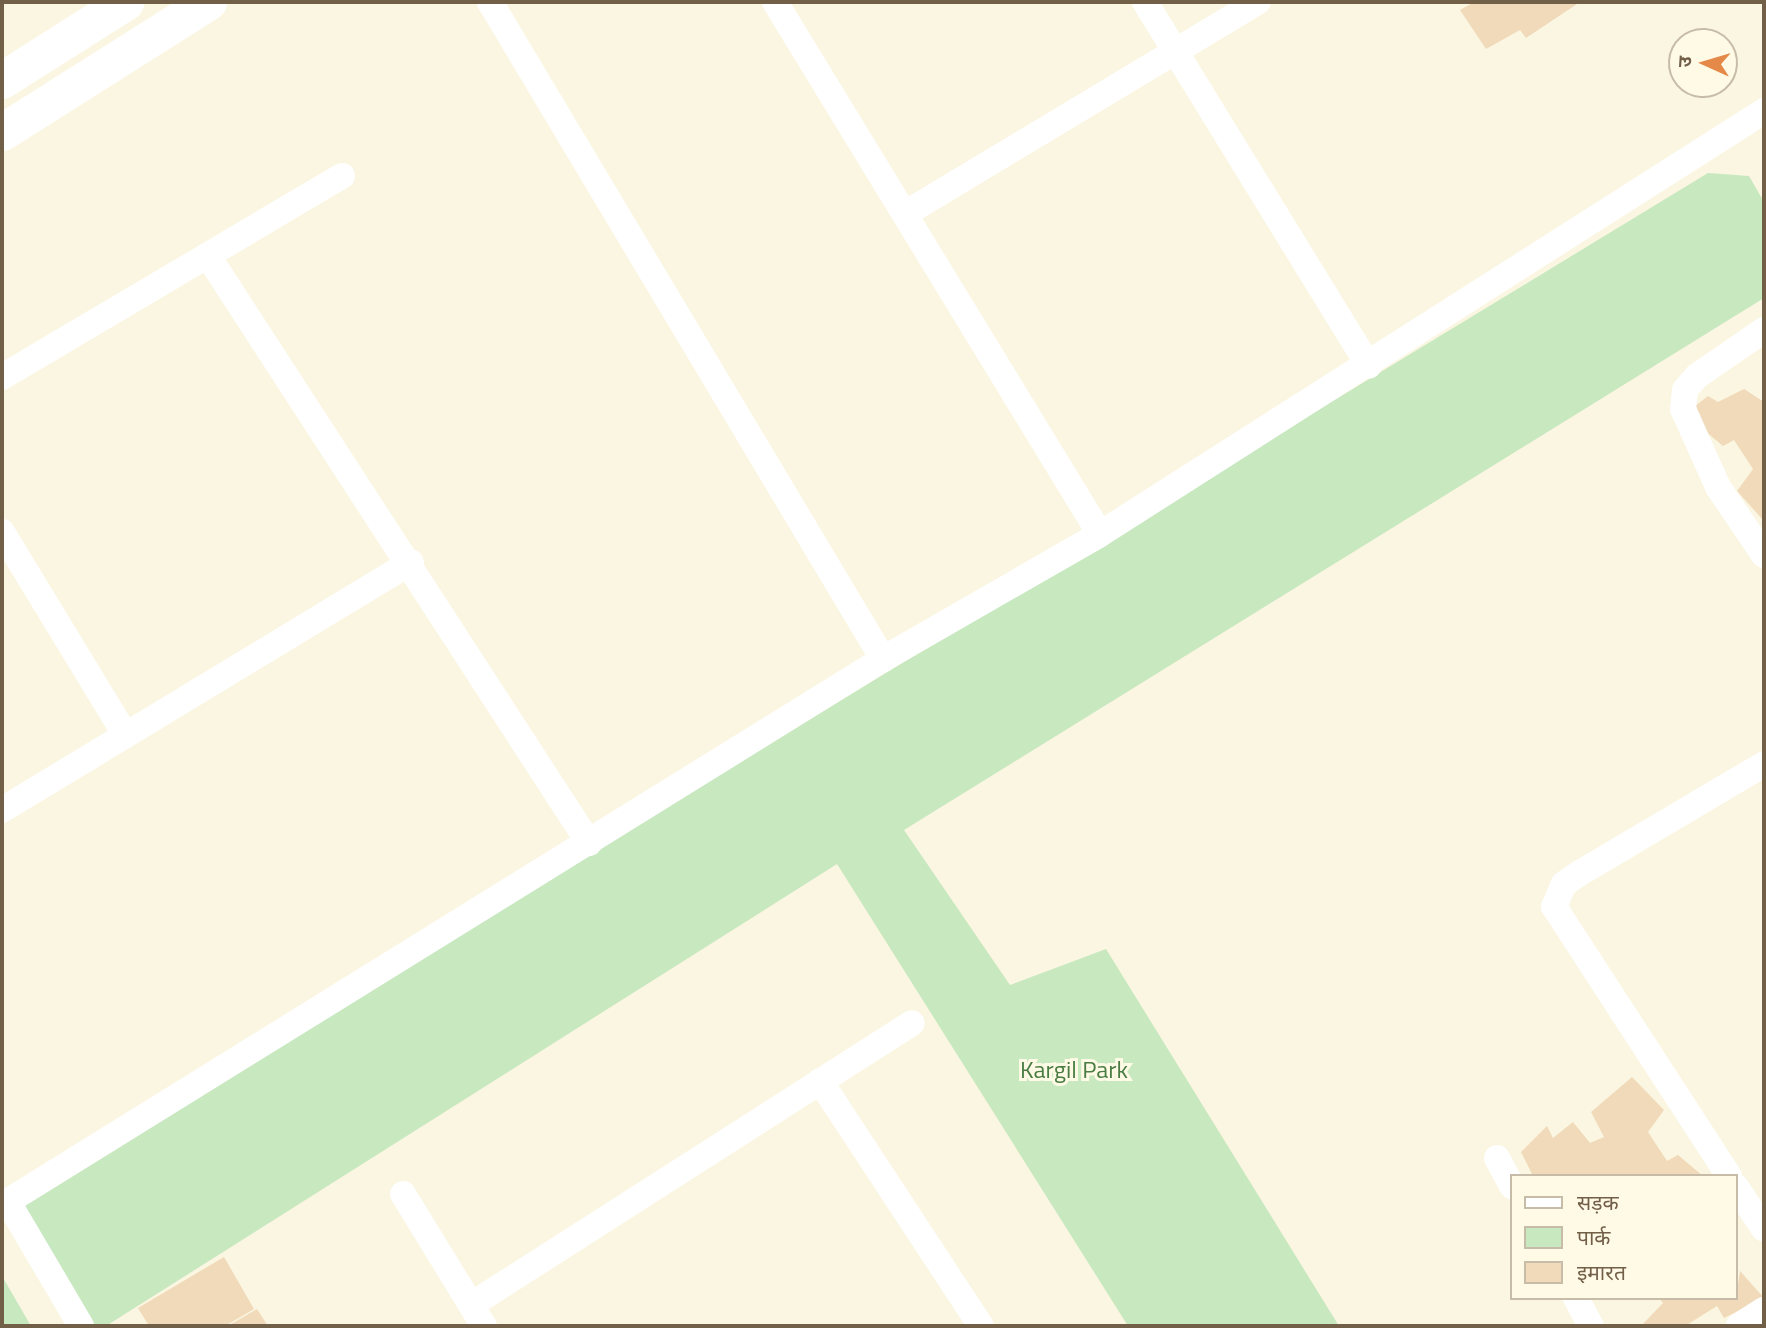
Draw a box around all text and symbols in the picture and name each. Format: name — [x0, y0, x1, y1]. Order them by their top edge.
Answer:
north arrow — [1668, 28, 1738, 98]
text: उ — [1669, 55, 1698, 68]
park label: Kargil Park — [1020, 1056, 1128, 1084]
legend — [1510, 1174, 1738, 1300]
text: सड़क — [1577, 1186, 1619, 1218]
text: पार्क — [1577, 1221, 1611, 1253]
text: इमारत — [1577, 1256, 1626, 1288]

